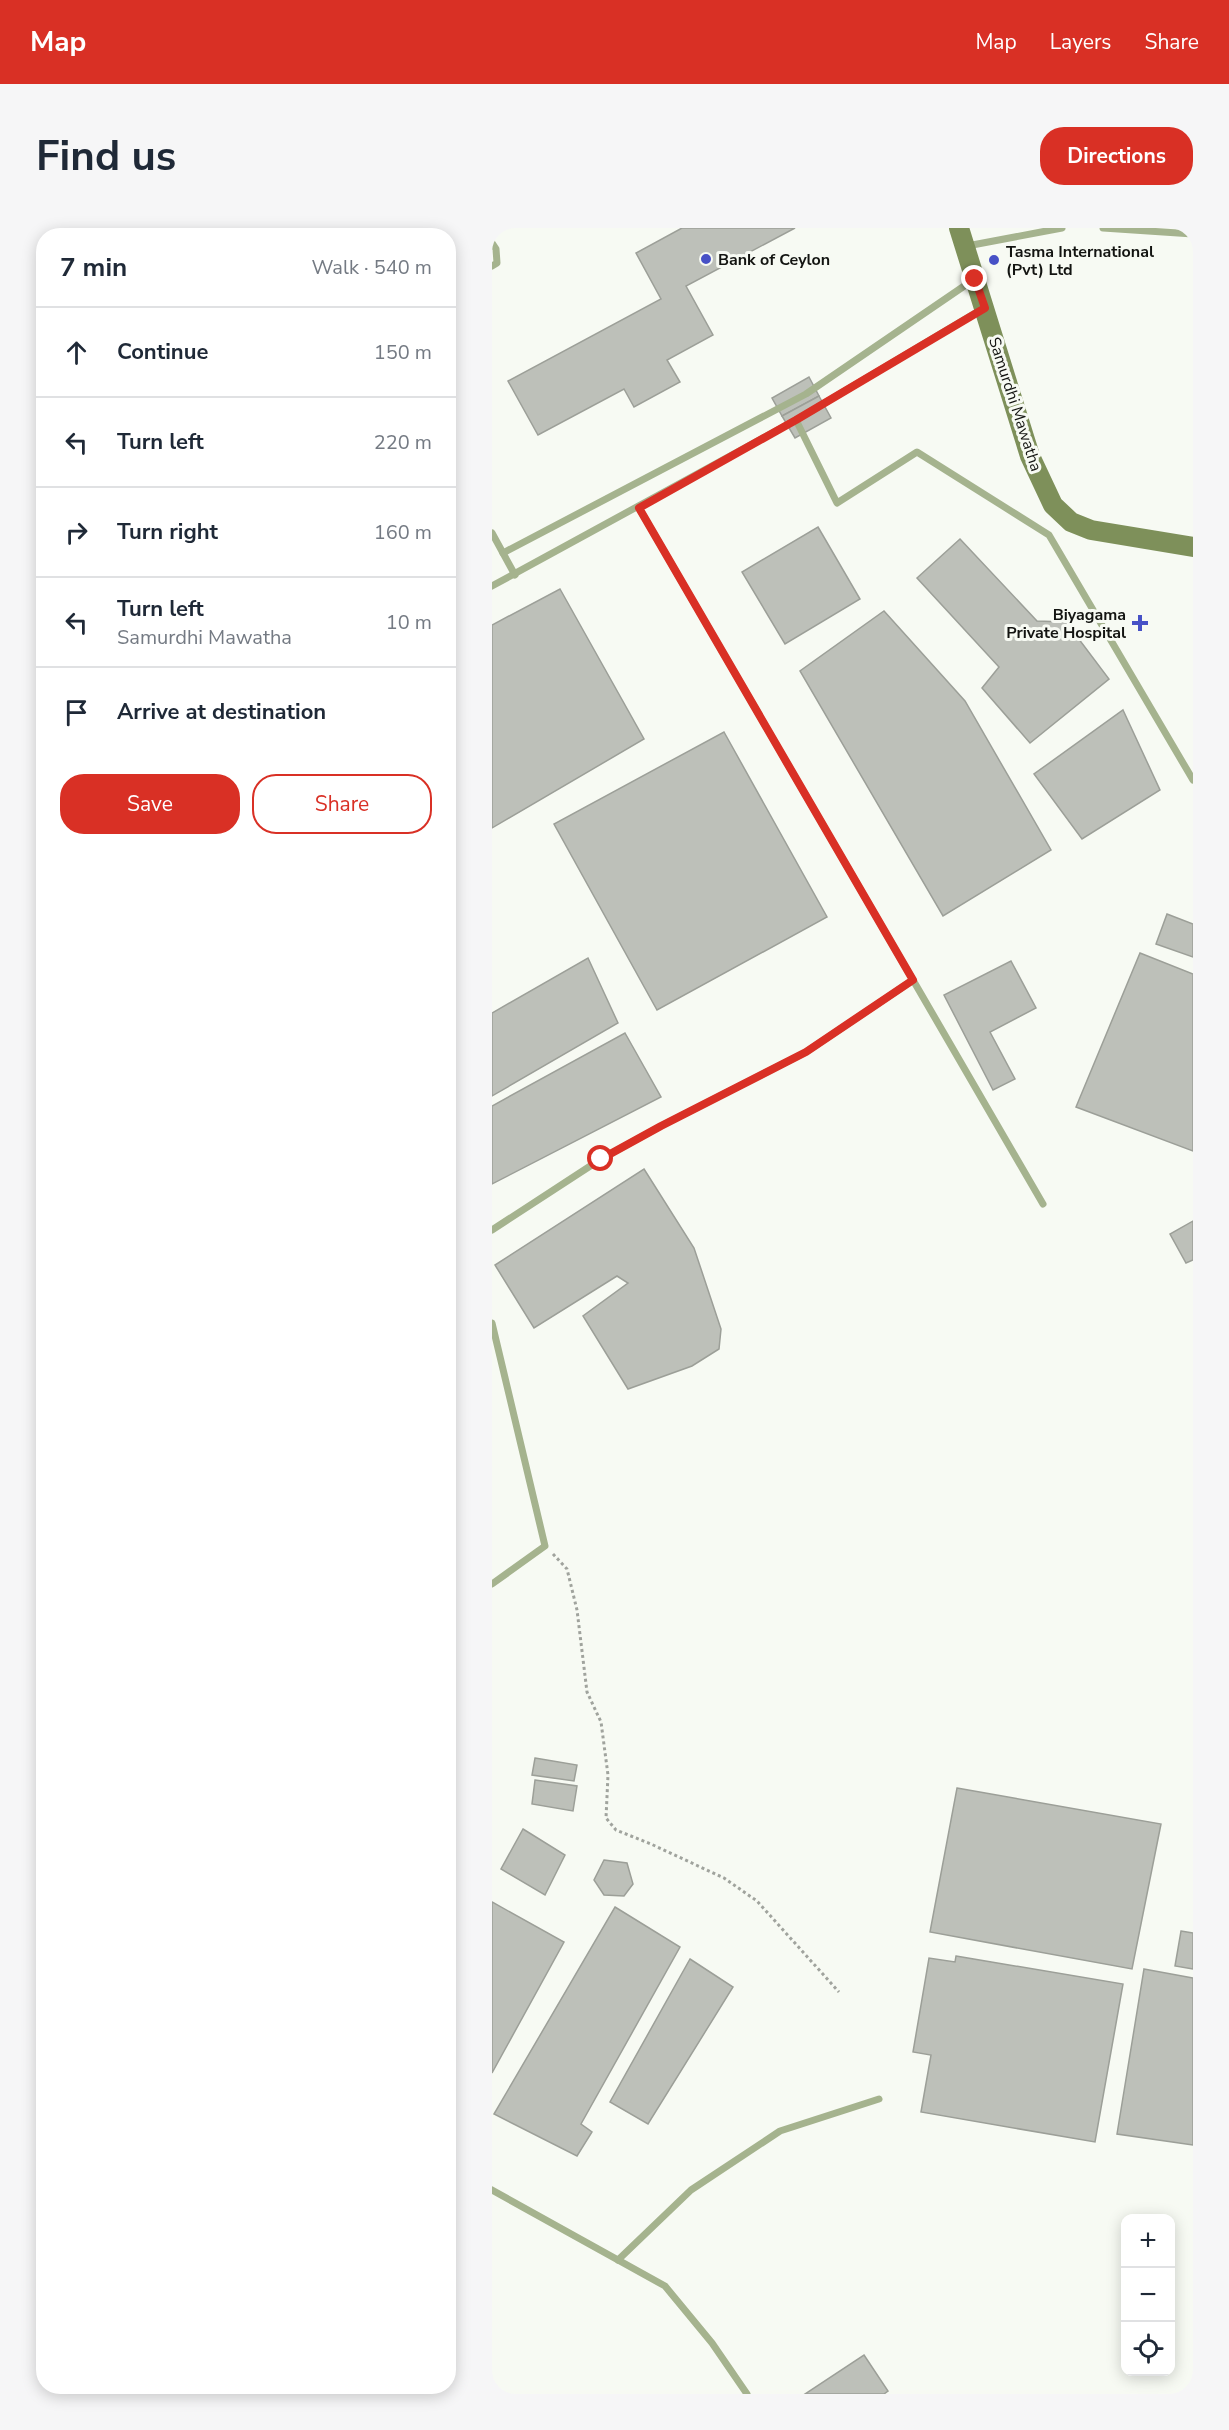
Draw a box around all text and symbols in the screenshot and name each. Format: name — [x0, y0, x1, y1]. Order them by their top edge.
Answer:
text: Map — [30, 23, 86, 61]
text: Map — [975, 28, 1017, 56]
text: Layers — [1050, 28, 1111, 56]
text: Share — [1144, 28, 1199, 56]
button: Directions — [1040, 127, 1193, 185]
text: Find us — [36, 128, 176, 185]
place label: Tasma International (Pvt) Ltd — [1006, 241, 1154, 281]
place label: Bank of Ceylon — [718, 249, 830, 271]
text: 7 min — [60, 250, 127, 285]
marker: Bank of Ceylon — [699, 252, 713, 266]
marker: Tasma International (Pvt) Ltd — [987, 253, 1001, 267]
text: Walk · 540 m — [312, 254, 432, 281]
route end — [961, 265, 987, 291]
street label: Samurdhi Mawatha — [983, 334, 1047, 474]
icon: ahead — [60, 336, 93, 369]
text: Continue — [117, 337, 208, 367]
text: 150 m — [374, 339, 432, 366]
icon: left — [60, 426, 93, 459]
text: Turn left — [117, 427, 204, 457]
text: 220 m — [374, 429, 432, 456]
icon: right — [60, 516, 93, 549]
text: Turn right — [117, 517, 218, 547]
text: 160 m — [374, 519, 432, 546]
text: Turn left — [117, 594, 204, 624]
place label: Biyagama Private Hospital — [1006, 604, 1126, 644]
icon: left — [60, 606, 93, 639]
text: 10 m — [386, 609, 432, 636]
marker: Biyagama Private Hospital — [1131, 614, 1149, 632]
text: Samurdhi Mawatha — [117, 624, 292, 651]
icon: arrive — [60, 696, 93, 729]
text: Arrive at destination — [117, 697, 326, 727]
button: Save — [60, 774, 240, 834]
button: Share — [252, 774, 432, 834]
route start — [587, 1145, 613, 1171]
map controls — [1121, 2214, 1175, 2376]
button: + — [1121, 2214, 1175, 2268]
button: − — [1121, 2268, 1175, 2322]
button: locate — [1121, 2322, 1175, 2376]

